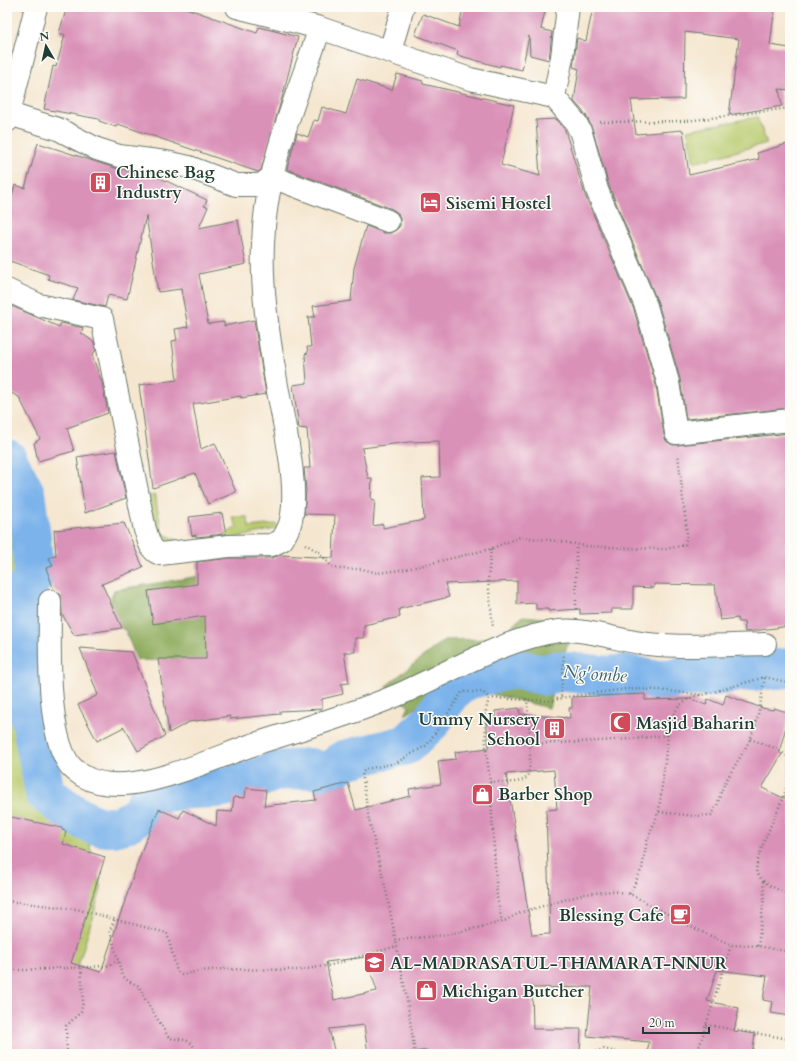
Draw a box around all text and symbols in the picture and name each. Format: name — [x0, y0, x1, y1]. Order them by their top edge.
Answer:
north arrow — [26, 26, 66, 66]
text: N — [39, 28, 51, 45]
place label: Chinese Bag Industry — [116, 161, 216, 204]
building icon: Chinese Bag Industry — [87, 169, 113, 195]
hotel icon: Sisemi Hostel — [417, 190, 443, 216]
place label: Sisemi Hostel — [446, 192, 551, 215]
water label: Ng'ombe — [562, 659, 629, 689]
place label: Ummy Nursery School — [419, 708, 540, 751]
mosque icon: Masjid Baharin — [607, 710, 633, 736]
place label: Masjid Baharin — [636, 712, 755, 735]
building icon: Ummy Nursery School — [542, 716, 568, 742]
shop icon: Barber Shop — [470, 781, 496, 807]
place label: Barber Shop — [498, 783, 593, 806]
cafe icon: Blessing Cafe — [667, 902, 693, 928]
place label: Blessing Cafe — [559, 904, 664, 927]
school or university icon: AL-MADRASATUL-THAMARAT-NNUR — [362, 950, 388, 976]
place label: AL-MADRASATUL-THAMARAT-NNUR — [390, 952, 727, 975]
shop icon: Michigan Butcher — [413, 978, 439, 1004]
place label: Michigan Butcher — [442, 980, 584, 1003]
scale bar — [643, 1009, 709, 1035]
text: 20 m — [649, 1015, 676, 1031]

